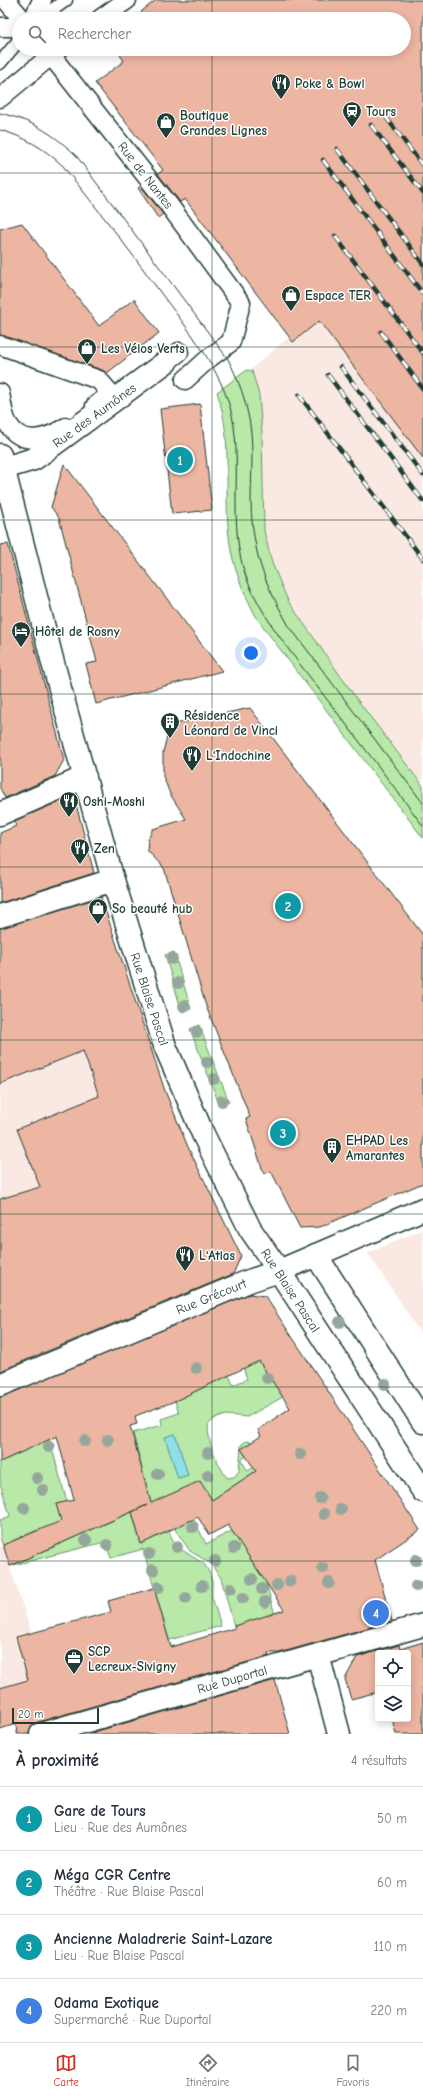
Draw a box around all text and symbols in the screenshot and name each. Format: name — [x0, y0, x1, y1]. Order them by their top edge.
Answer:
search box — [12, 12, 411, 56]
icon: search — [26, 23, 48, 45]
text: Rechercher — [58, 25, 131, 43]
restaurant icon: Poke & Bowl — [270, 72, 292, 100]
place label: Poke & Bowl — [295, 76, 365, 91]
station icon: Tours — [341, 100, 363, 128]
place label: Tours — [366, 104, 396, 119]
place label: Boutique Grandes Lignes — [180, 108, 267, 138]
shop icon: Boutique Grandes Lignes — [155, 111, 177, 139]
street label: Rue de Nantes — [115, 139, 176, 212]
shop icon: Espace TER — [280, 284, 302, 312]
place label: Espace TER — [305, 288, 371, 303]
shop icon: Les Vélos Verts — [76, 337, 98, 365]
place label: Les Vélos Verts — [101, 341, 185, 356]
street label: Rue des Aumônes — [50, 380, 139, 451]
pin: 1 — [167, 445, 193, 475]
hotel icon: Hôtel de Rosny — [10, 620, 32, 648]
place label: Hôtel de Rosny — [35, 624, 120, 639]
your location — [241, 643, 261, 663]
place label: Résidence Léonard de Vinci — [184, 708, 278, 738]
building icon: Résidence Léonard de Vinci — [159, 711, 181, 739]
restaurant icon: L'Indochine — [181, 744, 203, 772]
place label: L'Indochine — [206, 748, 271, 763]
restaurant icon: Oshi-Moshi — [58, 790, 80, 818]
place label: Oshi-Moshi — [83, 794, 145, 809]
restaurant icon: Zen — [69, 837, 91, 865]
place label: Zen — [94, 841, 115, 856]
pin: 2 — [275, 891, 301, 921]
shop icon: So beauté hub — [87, 897, 109, 925]
place label: So beauté hub — [112, 901, 193, 916]
street label: Rue Blaise Pascal — [127, 951, 172, 1047]
pin: 3 — [270, 1118, 296, 1148]
place label: EHPAD Les Amarantes — [346, 1133, 409, 1163]
building icon: EHPAD Les Amarantes — [321, 1136, 343, 1164]
restaurant icon: L'Atlas — [174, 1244, 196, 1272]
street label: Rue Blaise Pascal — [258, 1246, 323, 1335]
place label: L'Atlas — [199, 1248, 235, 1263]
street label: Rue Grécourt — [174, 1275, 250, 1317]
pin: 4 — [363, 1598, 389, 1628]
place label: SCP Lecreux-Sivigny — [88, 1644, 176, 1674]
office icon: SCP Lecreux-Sivigny — [63, 1647, 85, 1675]
map controls — [375, 1650, 411, 1722]
button: locate — [375, 1650, 411, 1686]
street label: Rue Duportal — [196, 1662, 269, 1697]
button: layers — [375, 1686, 411, 1722]
scale bar — [12, 1706, 99, 1725]
text: 20 m — [18, 1708, 43, 1721]
text: À proximité — [16, 1751, 99, 1770]
text: 4 résultats — [351, 1753, 407, 1768]
text: Gare de Tours — [54, 1802, 146, 1820]
text: 1 — [26, 1811, 32, 1826]
text: 50 m — [377, 1811, 407, 1826]
text: Lieu · Rue des Aumônes — [54, 1820, 187, 1835]
text: Méga CGR Centre — [54, 1866, 171, 1884]
text: 2 — [26, 1875, 32, 1890]
text: 60 m — [377, 1875, 407, 1890]
text: Théâtre · Rue Blaise Pascal — [54, 1884, 204, 1899]
text: Ancienne Maladrerie Saint-Lazare — [54, 1930, 272, 1948]
text: 3 — [26, 1939, 32, 1954]
text: 110 m — [374, 1939, 407, 1954]
text: Lieu · Rue Blaise Pascal — [54, 1948, 184, 1963]
text: Odama Exotique — [54, 1994, 159, 2012]
text: 4 — [26, 2003, 32, 2018]
text: 220 m — [370, 2003, 407, 2018]
text: Supermarché · Rue Duportal — [54, 2012, 211, 2027]
tab: Carte — [54, 2052, 79, 2089]
tab: Itinéraire — [186, 2052, 229, 2089]
tab: Favoris — [336, 2052, 369, 2089]

